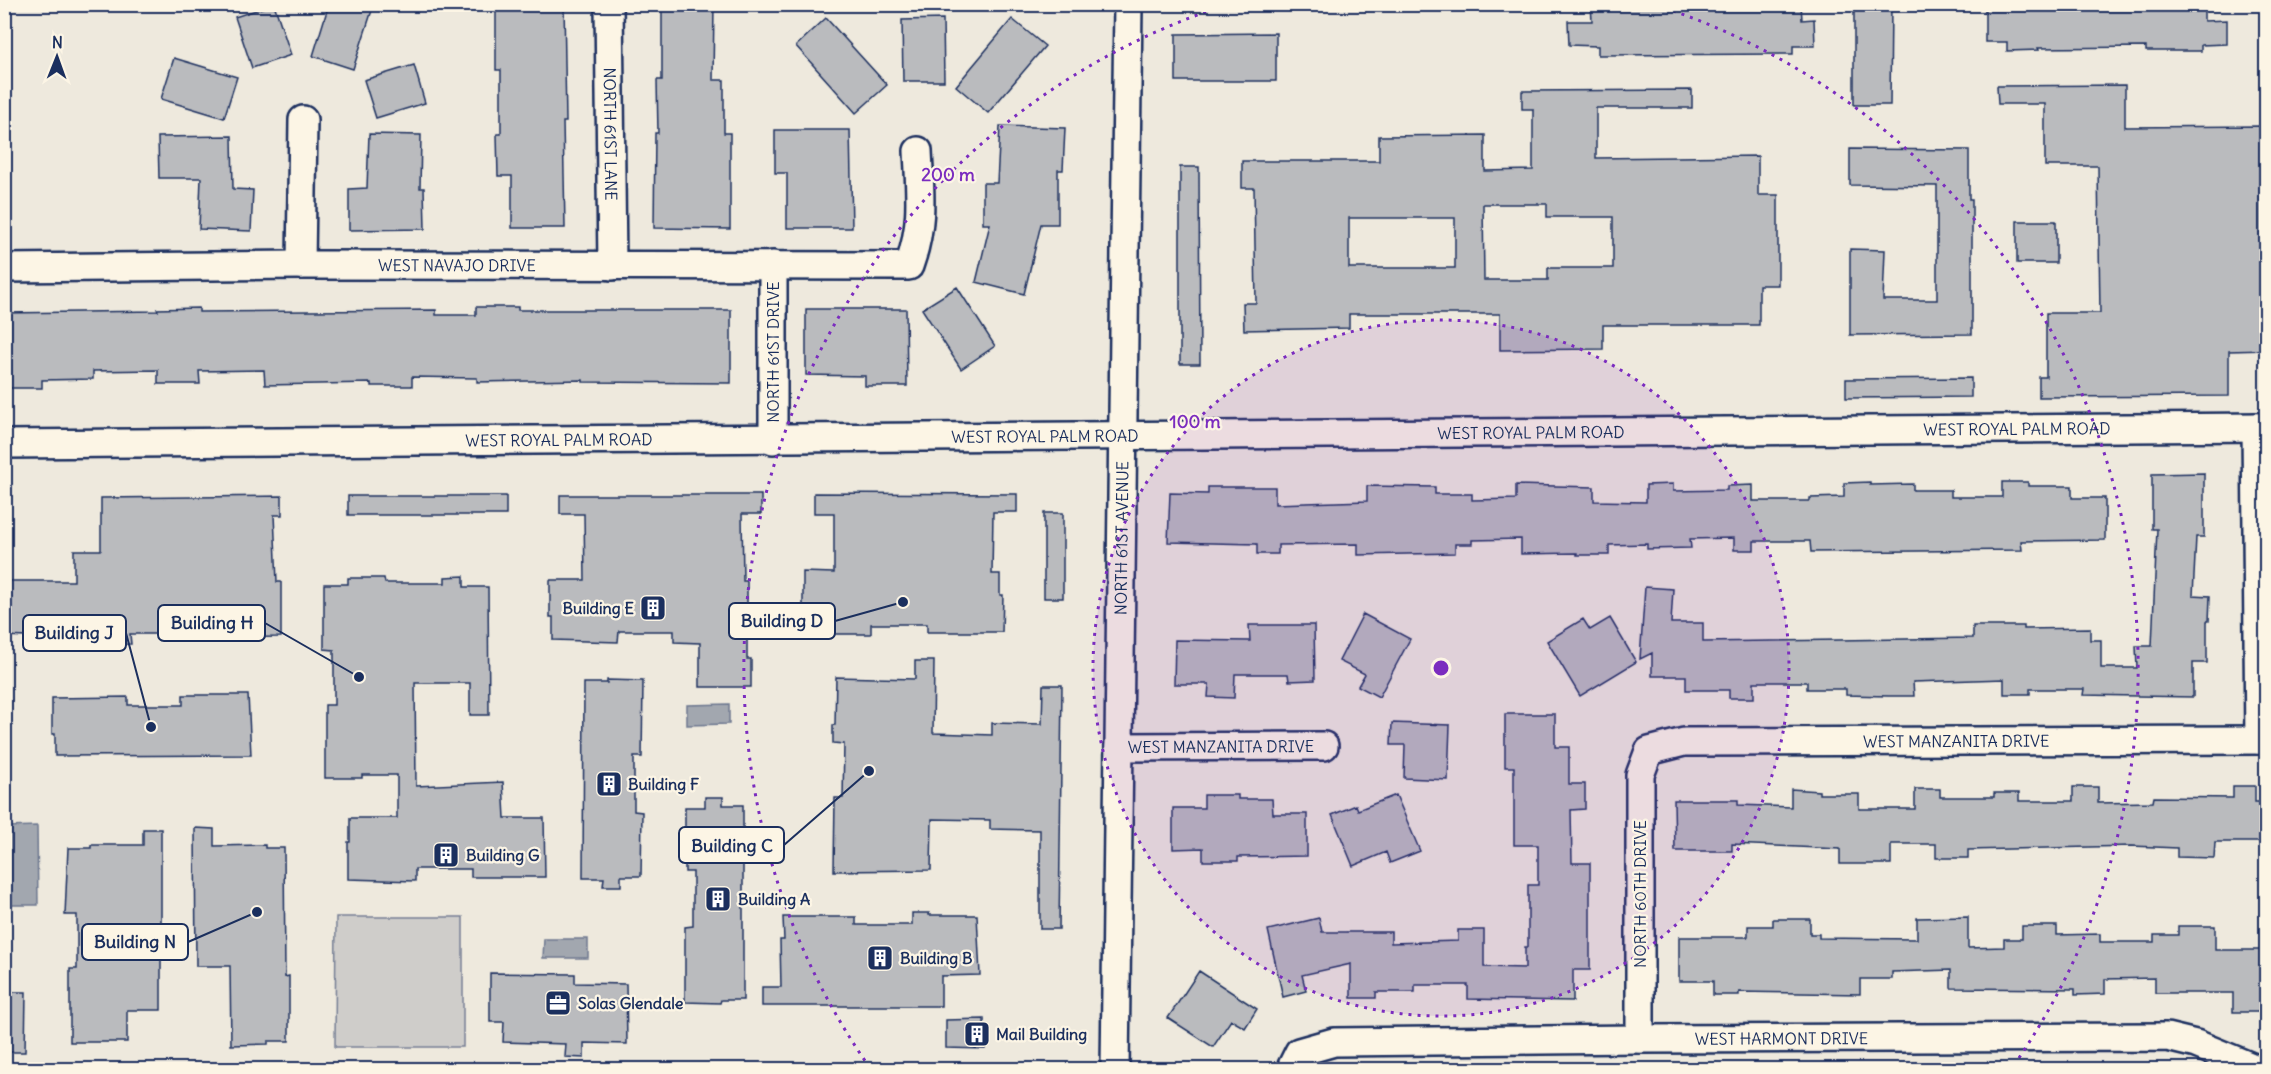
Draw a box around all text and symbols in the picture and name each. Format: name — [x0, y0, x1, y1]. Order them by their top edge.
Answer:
north arrow — [27, 27, 87, 87]
text: N — [52, 32, 63, 52]
street label: NORTH 61ST LANE — [600, 67, 621, 201]
text: 200 m — [921, 163, 975, 186]
street label: WEST NAVAJO DRIVE — [378, 255, 536, 275]
street label: NORTH 61ST DRIVE — [763, 281, 783, 423]
text: 100 m — [1170, 410, 1221, 433]
street label: WEST ROYAL PALM ROAD — [1923, 418, 2111, 440]
street label: WEST ROYAL PALM ROAD — [1437, 422, 1625, 443]
street label: WEST ROYAL PALM ROAD — [951, 425, 1139, 447]
street label: WEST ROYAL PALM ROAD — [465, 429, 653, 451]
street label: NORTH 61ST AVENUE — [1111, 461, 1132, 615]
building icon: Building E — [638, 593, 668, 623]
place label: Building E — [563, 598, 634, 619]
callout: Building D — [729, 603, 835, 639]
callout: Building H — [158, 605, 265, 641]
text: Building D — [741, 609, 823, 632]
text: Building H — [171, 611, 253, 634]
callout: Building J — [23, 615, 126, 651]
text: Building J — [34, 621, 114, 644]
centre of rings — [1431, 658, 1451, 678]
street label: WEST MANZANITA DRIVE — [1863, 731, 2049, 751]
street label: WEST MANZANITA DRIVE — [1128, 736, 1314, 757]
building icon: Building F — [594, 769, 624, 799]
place label: Building F — [628, 774, 699, 795]
street label: NORTH 60TH DRIVE — [1630, 820, 1650, 968]
callout: Building C — [679, 827, 784, 863]
text: Building C — [691, 834, 773, 857]
building icon: Building G — [431, 840, 461, 870]
place label: Building G — [466, 845, 540, 866]
building icon: Building A — [703, 884, 733, 914]
place label: Building A — [738, 889, 810, 910]
callout: Building N — [82, 924, 188, 960]
text: Building N — [94, 930, 176, 953]
building icon: Building B — [865, 943, 895, 973]
place label: Building B — [900, 948, 973, 969]
office icon: Solas Glendale — [543, 988, 573, 1018]
place label: Solas Glendale — [578, 993, 684, 1013]
building icon: Mail Building — [962, 1019, 992, 1049]
place label: Mail Building — [996, 1024, 1087, 1045]
street label: WEST HARMONT DRIVE — [1695, 1028, 1868, 1049]

